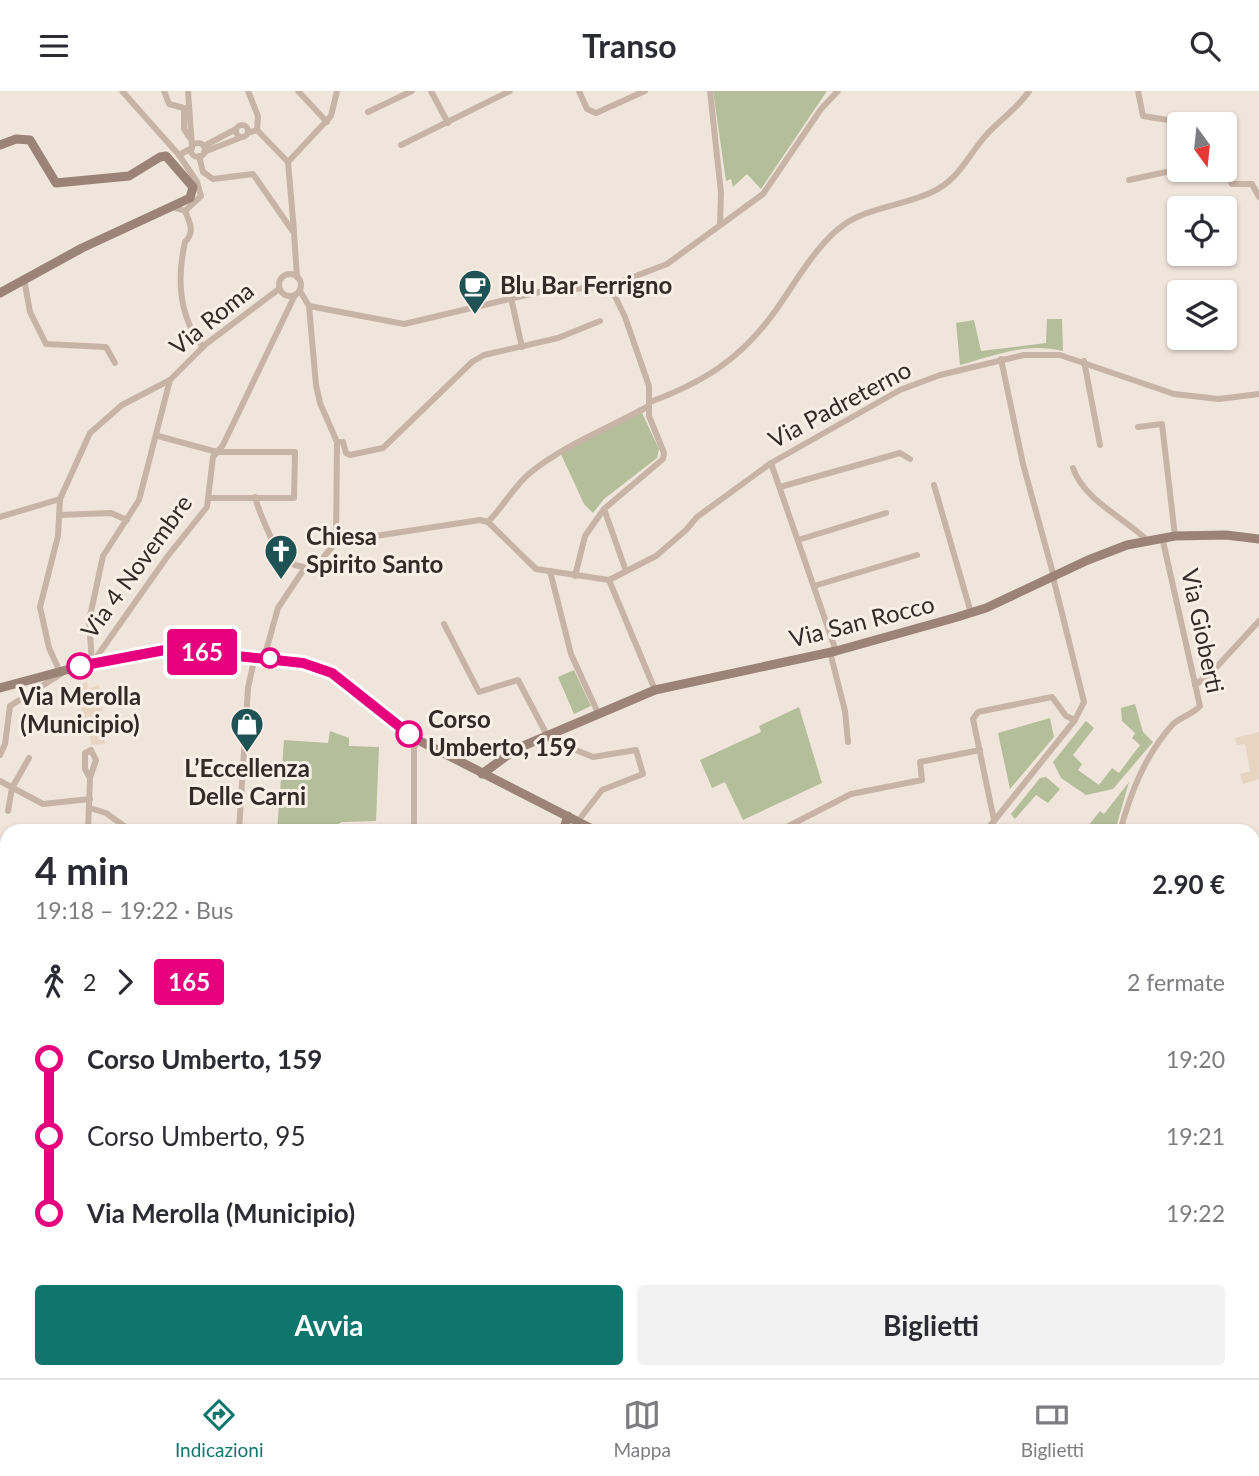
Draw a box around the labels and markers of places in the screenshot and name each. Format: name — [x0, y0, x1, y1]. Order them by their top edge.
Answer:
cafe icon: Blu Bar Ferrigno — [456, 267, 494, 316]
place label: Blu Bar Ferrigno — [500, 270, 672, 299]
place label: Chiesa Spirito Santo — [306, 521, 443, 578]
church icon: Chiesa Spirito Santo — [262, 532, 300, 581]
unlabelled marker — [260, 648, 280, 668]
marker: Via Merolla (Municipio) — [67, 653, 93, 679]
place label: Via Merolla (Municipio) — [18, 681, 141, 738]
place label: Corso Umberto, 159 — [428, 704, 577, 761]
shop icon: L’Eccellenza Delle Carni — [228, 705, 266, 754]
marker: Corso Umberto, 159 — [396, 721, 422, 747]
place label: L’Eccellenza Delle Carni — [184, 753, 310, 810]

